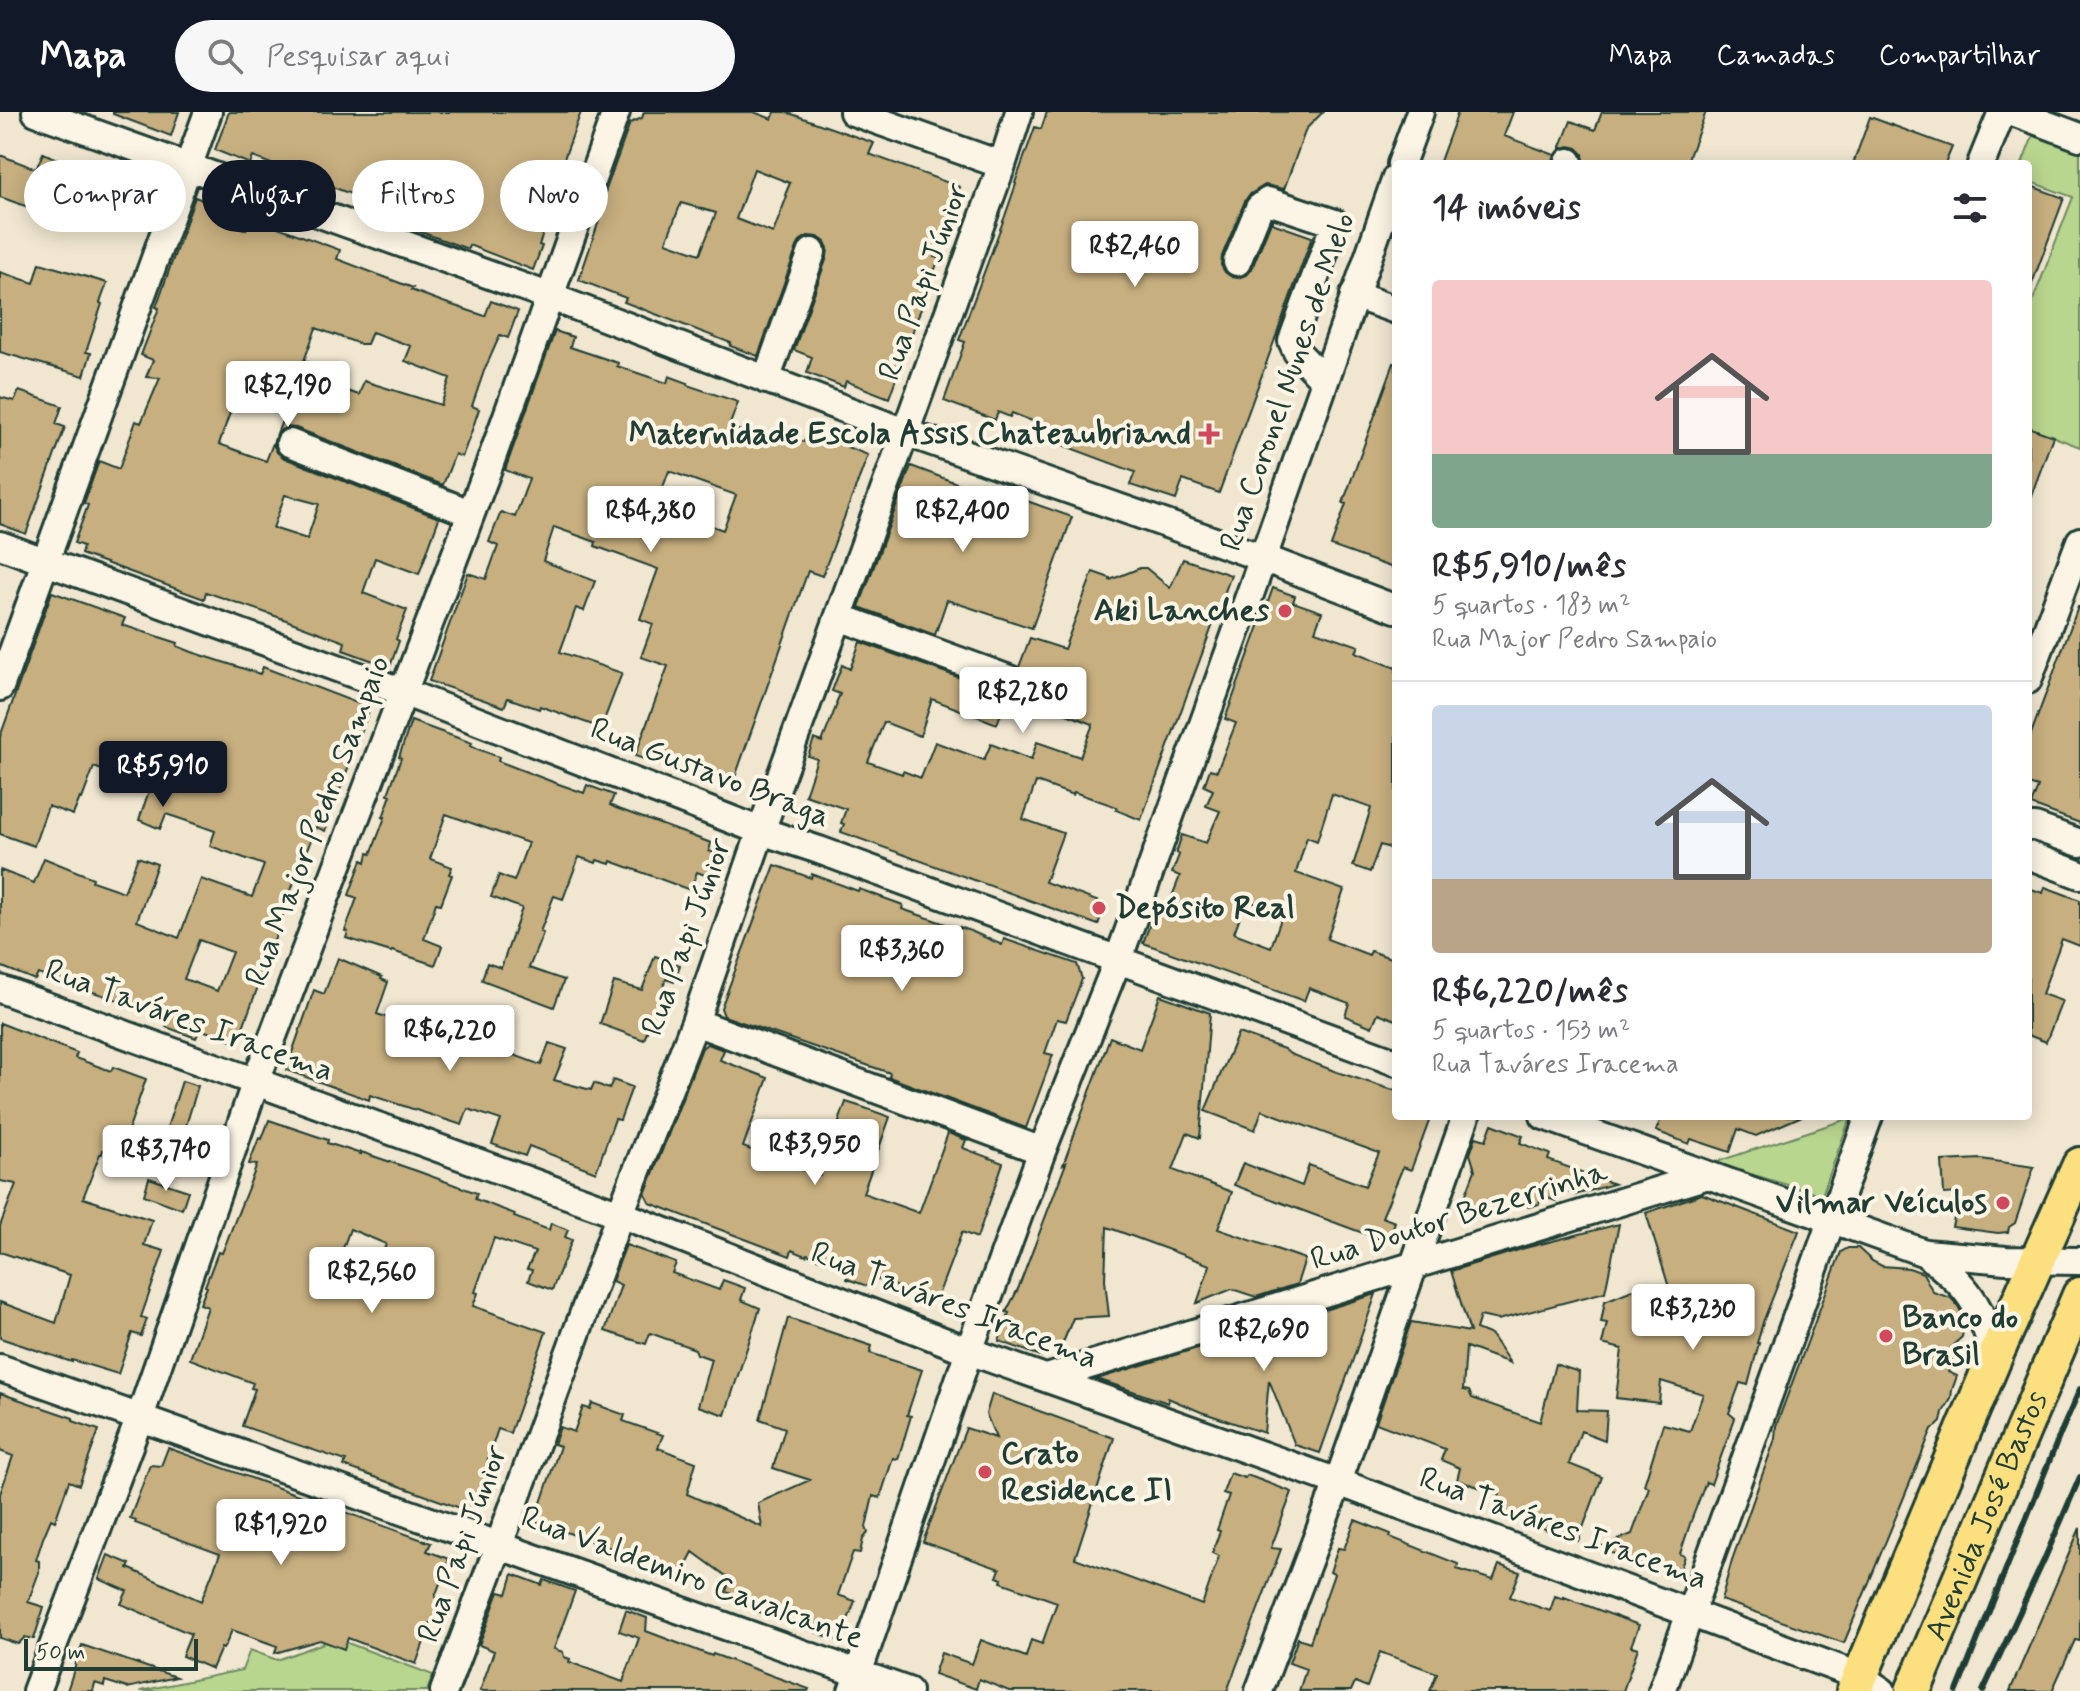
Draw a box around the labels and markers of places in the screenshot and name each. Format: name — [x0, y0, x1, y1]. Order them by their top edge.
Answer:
pin: R$2,460 — [1061, 221, 1209, 289]
pin: R$2,190 — [214, 361, 362, 429]
place label: Maternidade Escola Assis Chateaubriand — [629, 413, 1191, 455]
marker: Maternidade Escola Assis Chateaubriand — [1198, 423, 1220, 445]
pin: R$4,380 — [577, 486, 725, 554]
pin: R$2,400 — [889, 486, 1037, 554]
place label: Aki Lanches — [1094, 590, 1270, 632]
marker: Aki Lanches — [1276, 602, 1294, 620]
pin: R$2,280 — [949, 667, 1097, 735]
pin: R$5,910 — [89, 741, 237, 809]
place label: Depósito Real — [1115, 887, 1295, 929]
marker: Depósito Real — [1090, 899, 1108, 917]
pin: R$3,360 — [828, 925, 976, 993]
pin: R$6,220 — [376, 1005, 524, 1073]
pin: R$3,950 — [741, 1119, 889, 1187]
pin: R$3,740 — [92, 1125, 240, 1193]
place label: Vilmar Veículos — [1776, 1182, 1987, 1224]
marker: Vilmar Veículos — [1994, 1194, 2012, 1212]
pin: R$2,560 — [298, 1247, 446, 1315]
pin: R$3,230 — [1619, 1284, 1767, 1352]
place label: Banco do Brasil — [1902, 1297, 2018, 1376]
pin: R$2,690 — [1190, 1305, 1338, 1373]
marker: Banco do Brasil — [1877, 1327, 1895, 1345]
place label: Crato Residence II — [1001, 1433, 1172, 1512]
marker: Crato Residence II — [976, 1463, 994, 1481]
pin: R$1,920 — [207, 1499, 355, 1567]

